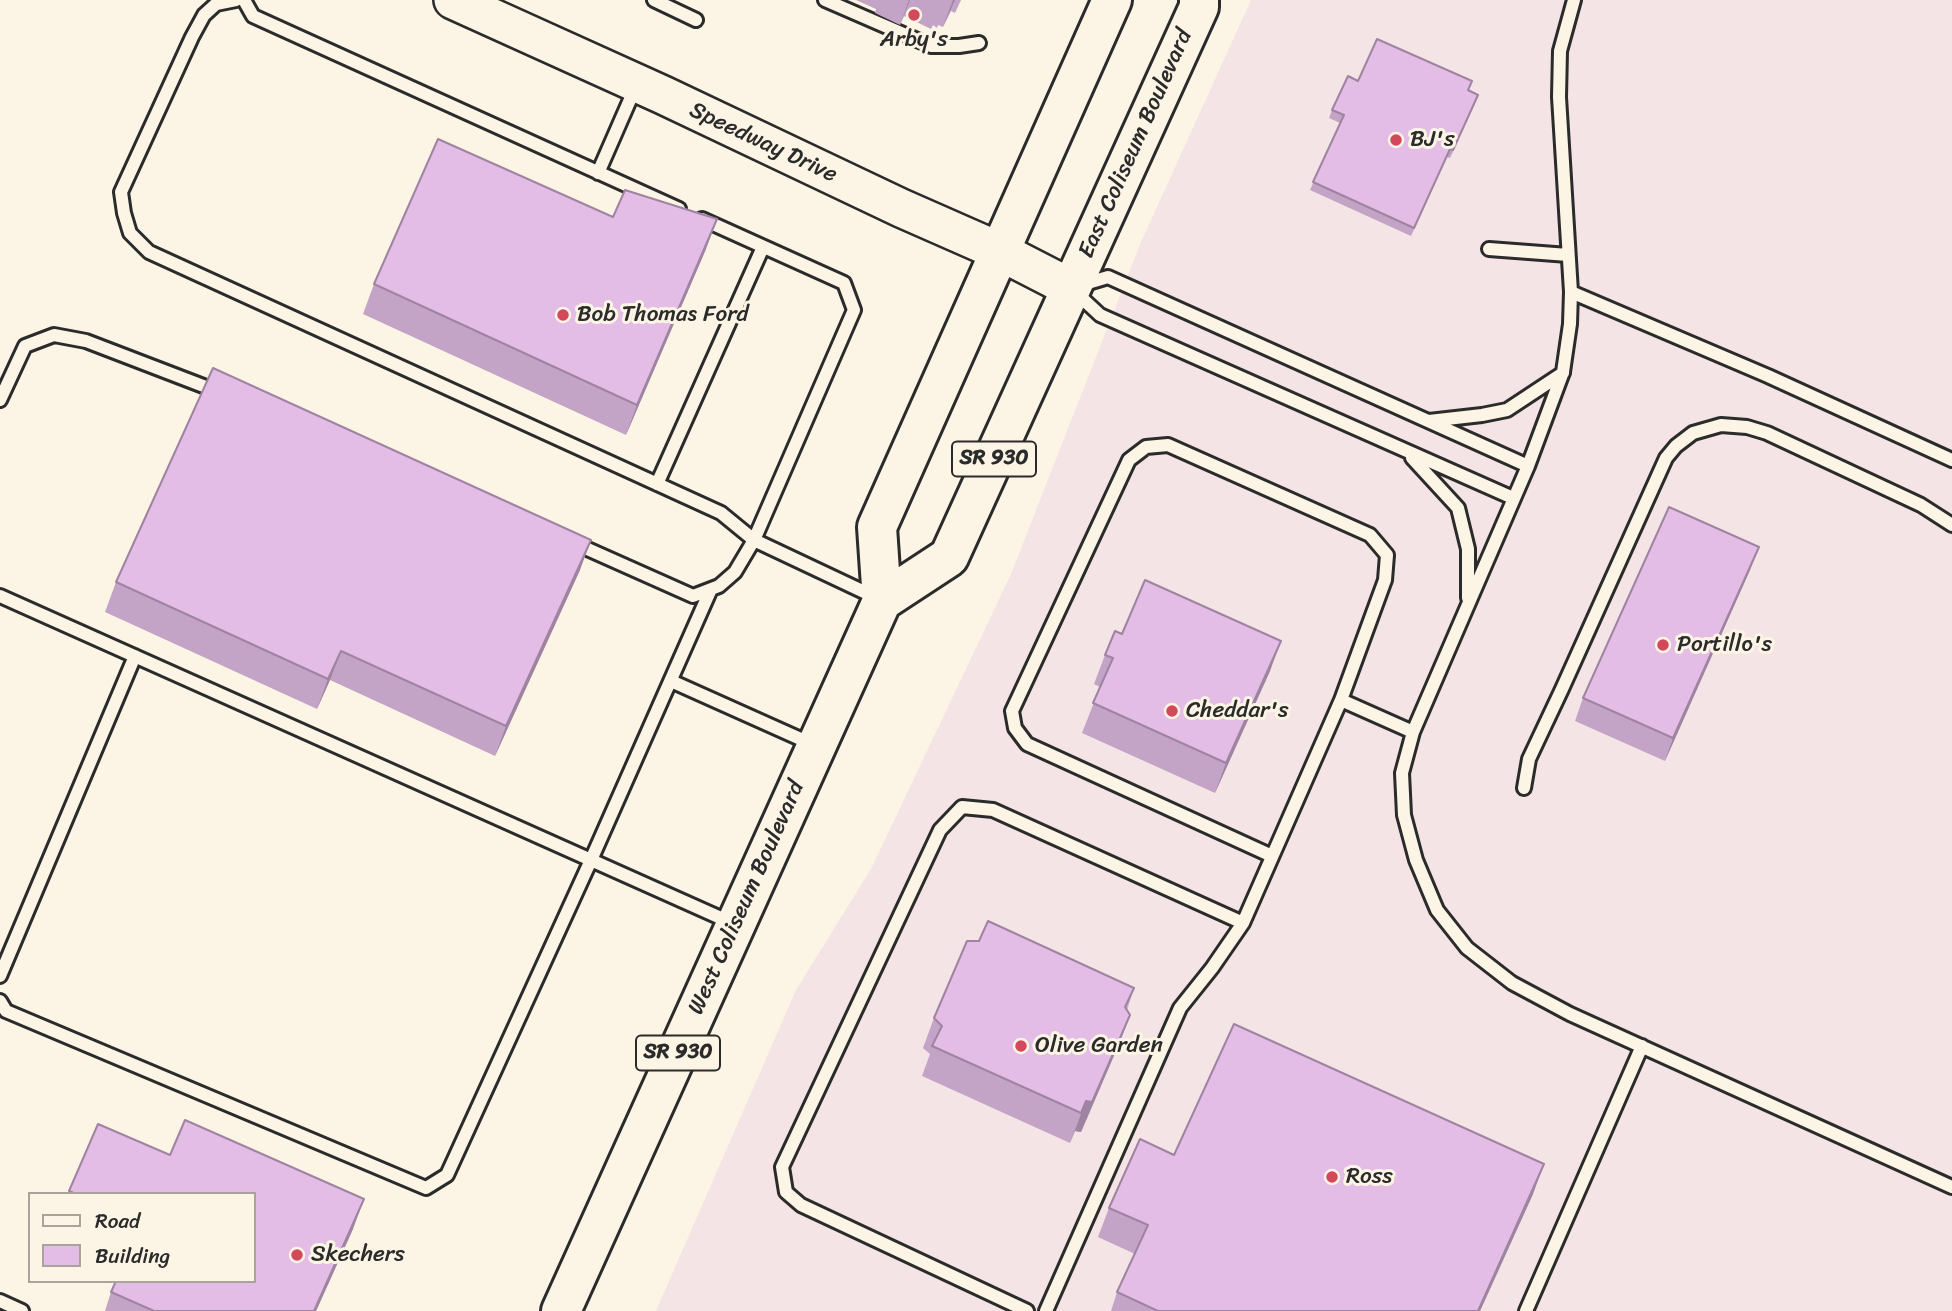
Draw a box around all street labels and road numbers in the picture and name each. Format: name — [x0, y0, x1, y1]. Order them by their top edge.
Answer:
street label: East Coliseum Boulevard — [1073, 25, 1199, 263]
street label: Speedway Drive — [685, 97, 841, 189]
road number: SR 930 — [952, 442, 1036, 476]
street label: West Coliseum Boulevard — [683, 777, 811, 1019]
road number: SR 930 — [636, 1036, 720, 1070]

